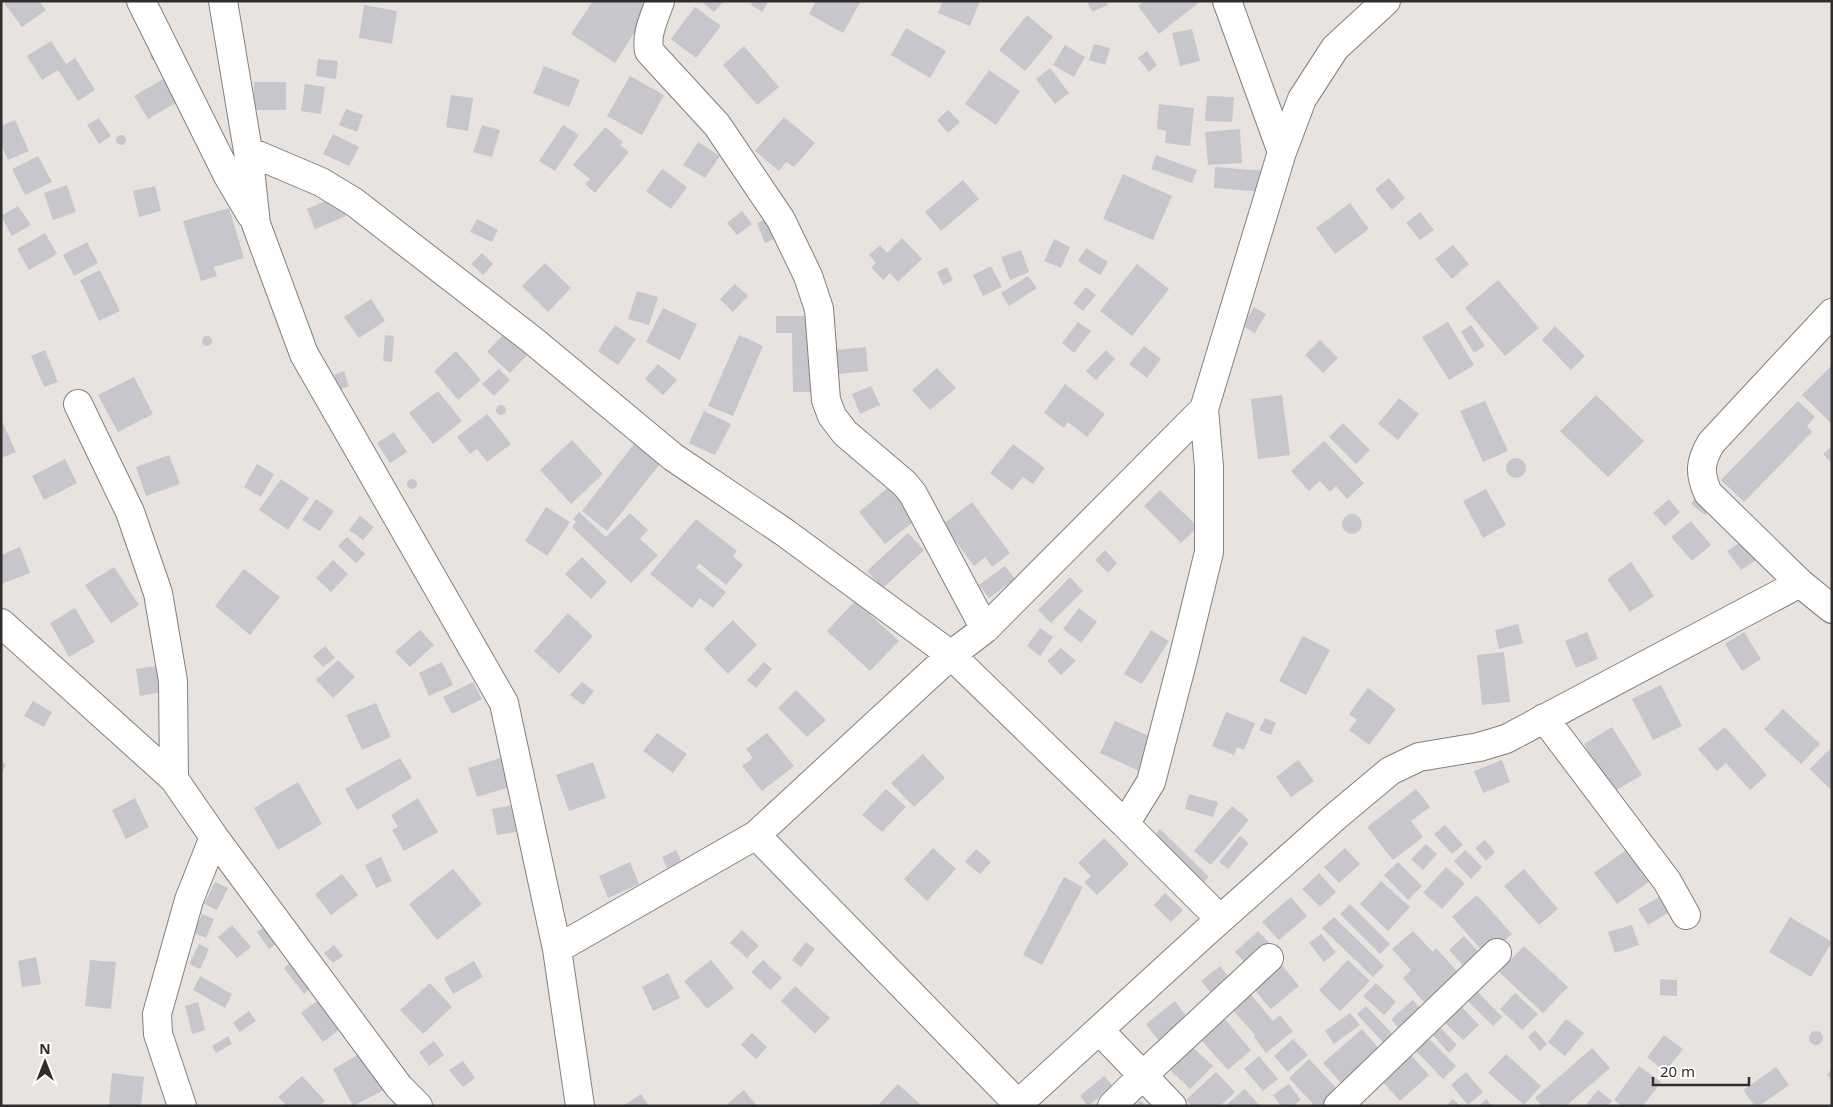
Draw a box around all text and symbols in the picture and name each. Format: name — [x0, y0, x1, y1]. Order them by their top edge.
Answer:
north arrow — [20, 1037, 70, 1087]
text: N — [39, 1039, 51, 1058]
scale bar — [1653, 1054, 1749, 1086]
text: 20 m — [1660, 1061, 1695, 1081]

